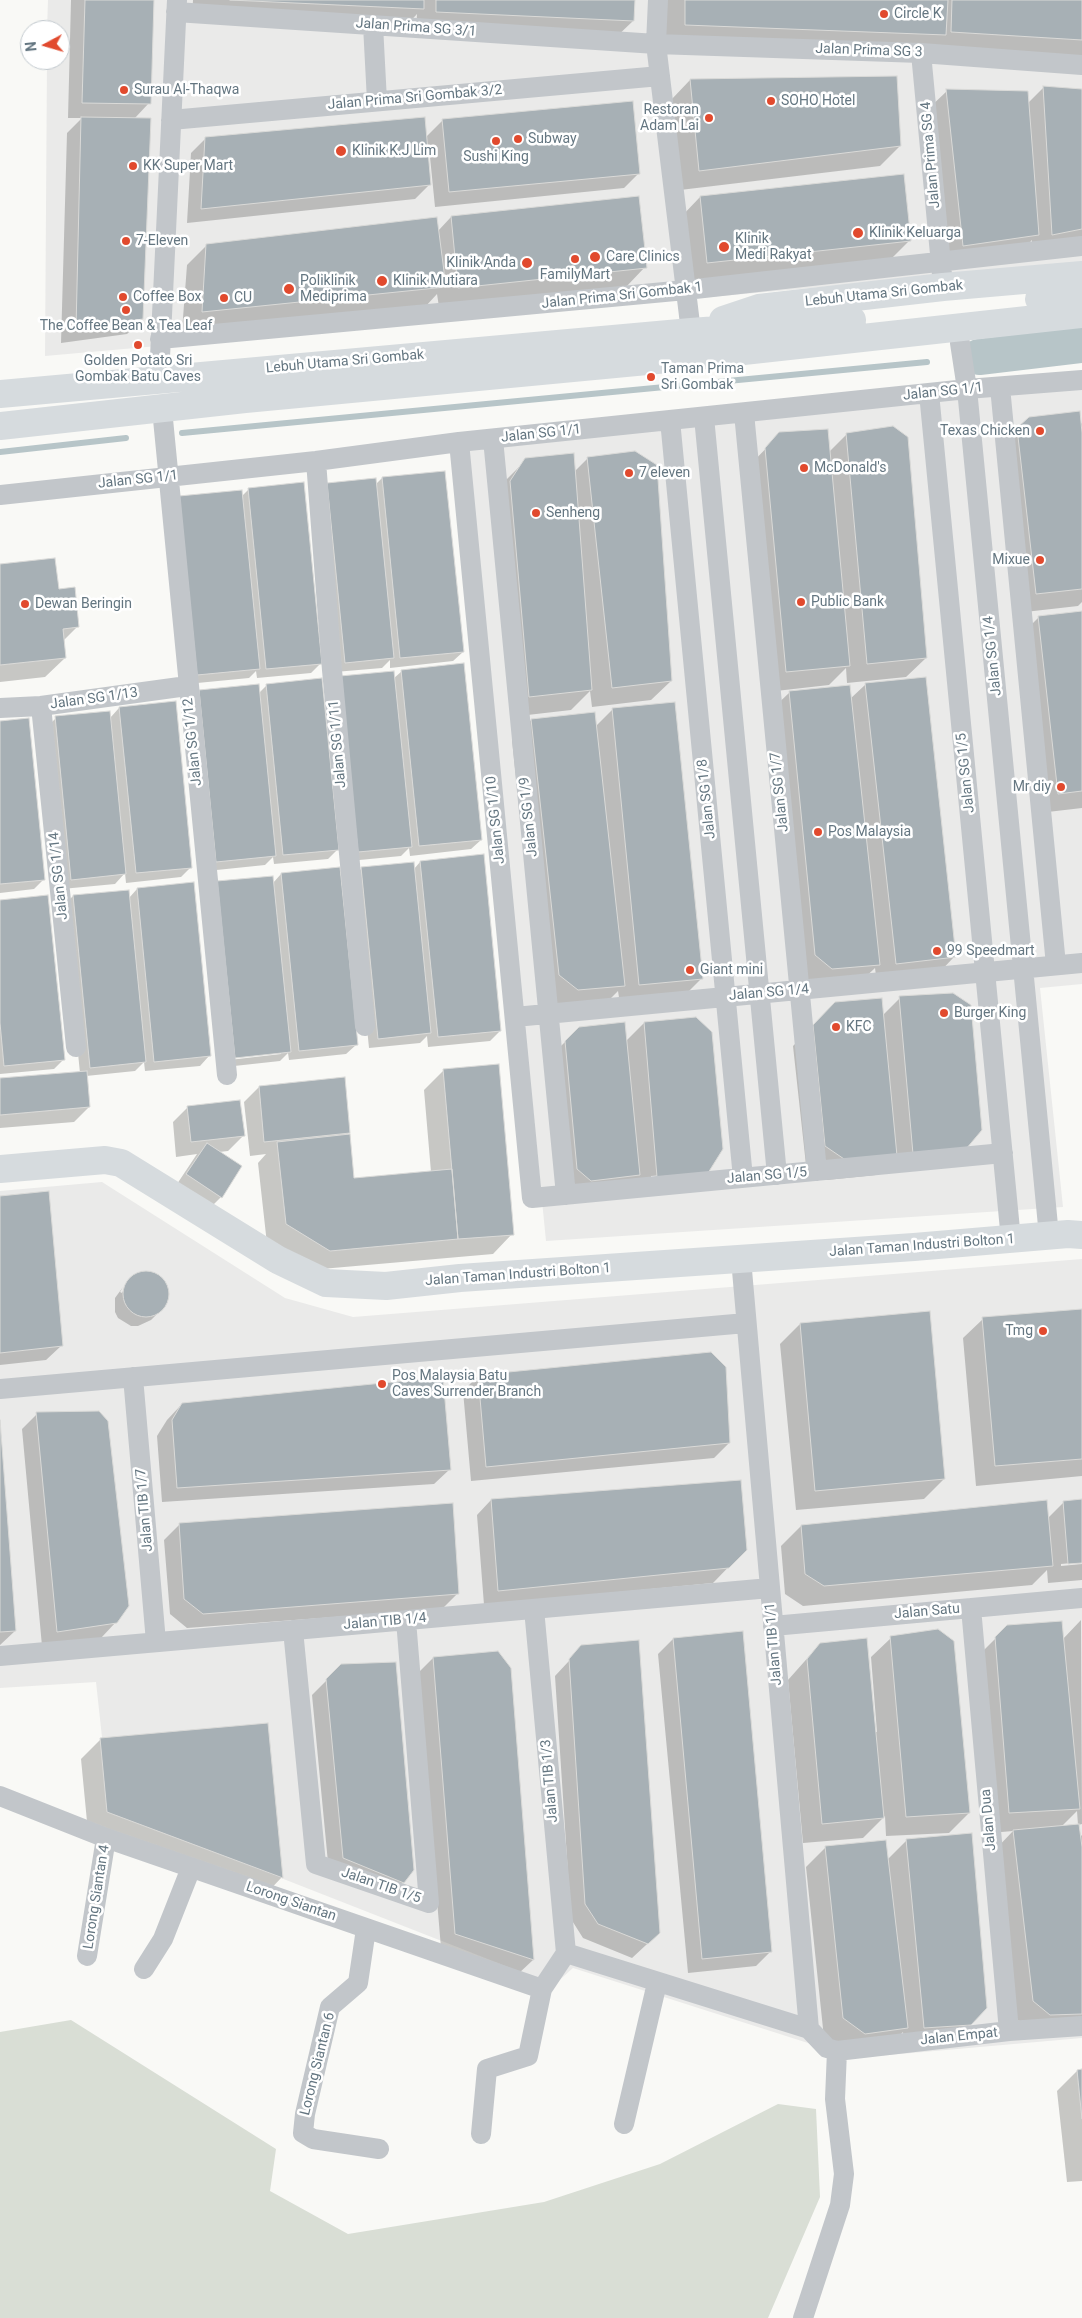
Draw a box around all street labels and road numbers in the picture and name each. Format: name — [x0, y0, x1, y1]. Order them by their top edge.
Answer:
street label: Jalan Prima SG 3/1 — [355, 15, 477, 41]
street label: Jalan Prima SG 3 — [815, 41, 923, 61]
street label: Jalan Prima Sri Gombak 3/2 — [327, 82, 503, 114]
street label: Jalan Prima SG 4 — [918, 101, 944, 209]
street label: Lebuh Utama Sri Gombak — [804, 277, 964, 311]
street label: Jalan Prima Sri Gombak 1 — [541, 279, 703, 313]
street label: Lebuh Utama Sri Gombak — [265, 347, 425, 377]
street label: Jalan SG 1/1 — [902, 379, 984, 405]
street label: Jalan SG 1/1 — [500, 421, 582, 447]
street label: Jalan SG 1/1 — [97, 467, 179, 493]
street label: Jalan SG 1/4 — [980, 615, 1006, 697]
street label: Jalan SG 1/13 — [49, 685, 139, 713]
street label: Jalan SG 1/12 — [180, 697, 206, 787]
street label: Jalan SG 1/11 — [326, 699, 350, 789]
street label: Jalan SG 1/5 — [953, 732, 979, 814]
street label: Jalan SG 1/7 — [767, 751, 793, 833]
street label: Jalan SG 1/8 — [694, 758, 720, 840]
street label: Jalan SG 1/10 — [483, 775, 509, 865]
street label: Jalan SG 1/9 — [516, 776, 542, 858]
street label: Jalan SG 1/14 — [46, 831, 72, 921]
street label: Jalan SG 1/4 — [728, 981, 810, 1005]
street label: Jalan SG 1/5 — [726, 1164, 808, 1188]
street label: Jalan Taman Industri Bolton 1 — [829, 1231, 1015, 1261]
street label: Jalan Taman Industri Bolton 1 — [425, 1260, 611, 1290]
street label: Jalan TIB 1/7 — [133, 1468, 157, 1552]
street label: Jalan Satu — [893, 1601, 961, 1623]
street label: Jalan TIB 1/1 — [762, 1602, 786, 1686]
street label: Jalan TIB 1/4 — [343, 1610, 427, 1634]
street label: Jalan TIB 1/3 — [538, 1739, 562, 1823]
street label: Jalan Dua — [978, 1788, 1000, 1852]
street label: Lorong Siantan 4 — [80, 1844, 114, 1950]
street label: Jalan TIB 1/5 — [339, 1864, 423, 1908]
street label: Lorong Siantan — [244, 1879, 338, 1925]
street label: Lorong Siantan 6 — [297, 2011, 339, 2117]
street label: Jalan Empat — [919, 2025, 999, 2049]

